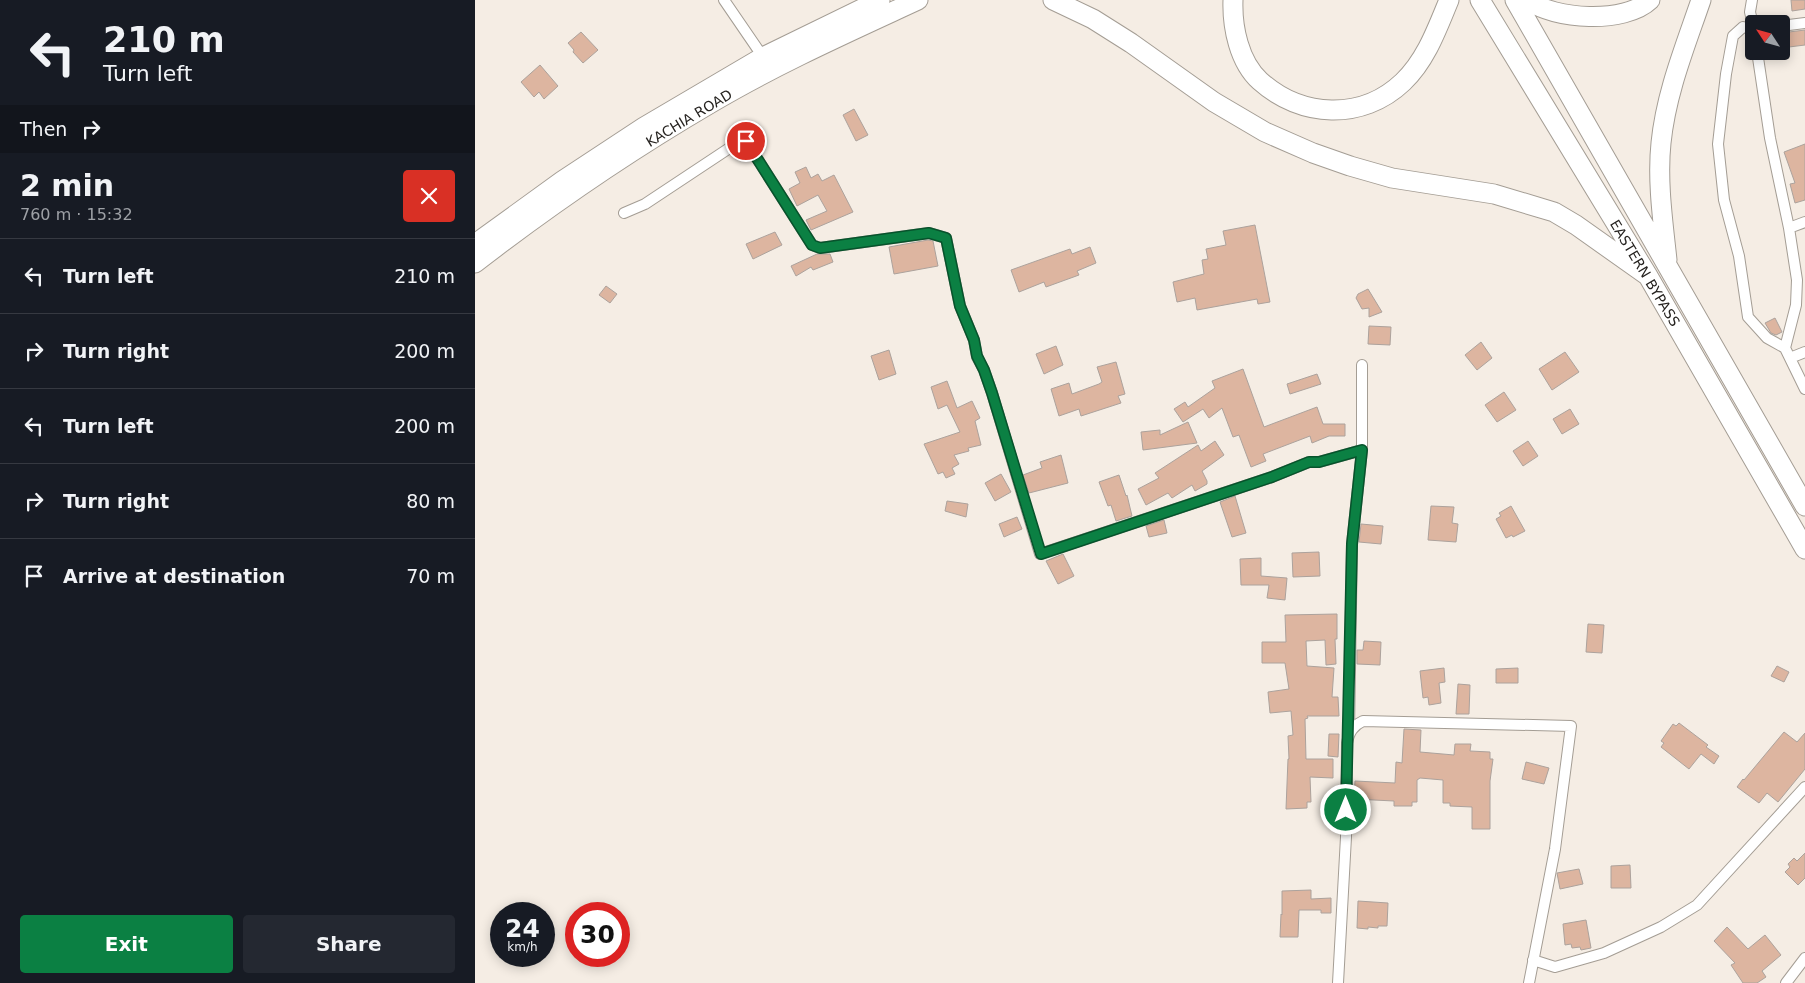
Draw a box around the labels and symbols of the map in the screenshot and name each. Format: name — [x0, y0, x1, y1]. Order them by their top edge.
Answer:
north arrow — [1745, 15, 1790, 60]
street label: KACHIA ROAD — [643, 86, 735, 150]
pin — [725, 120, 767, 162]
street label: EASTERN BYPASS — [1607, 217, 1683, 329]
position arrow — [1319, 783, 1371, 835]
speed limit sign: 30 — [565, 902, 630, 967]

